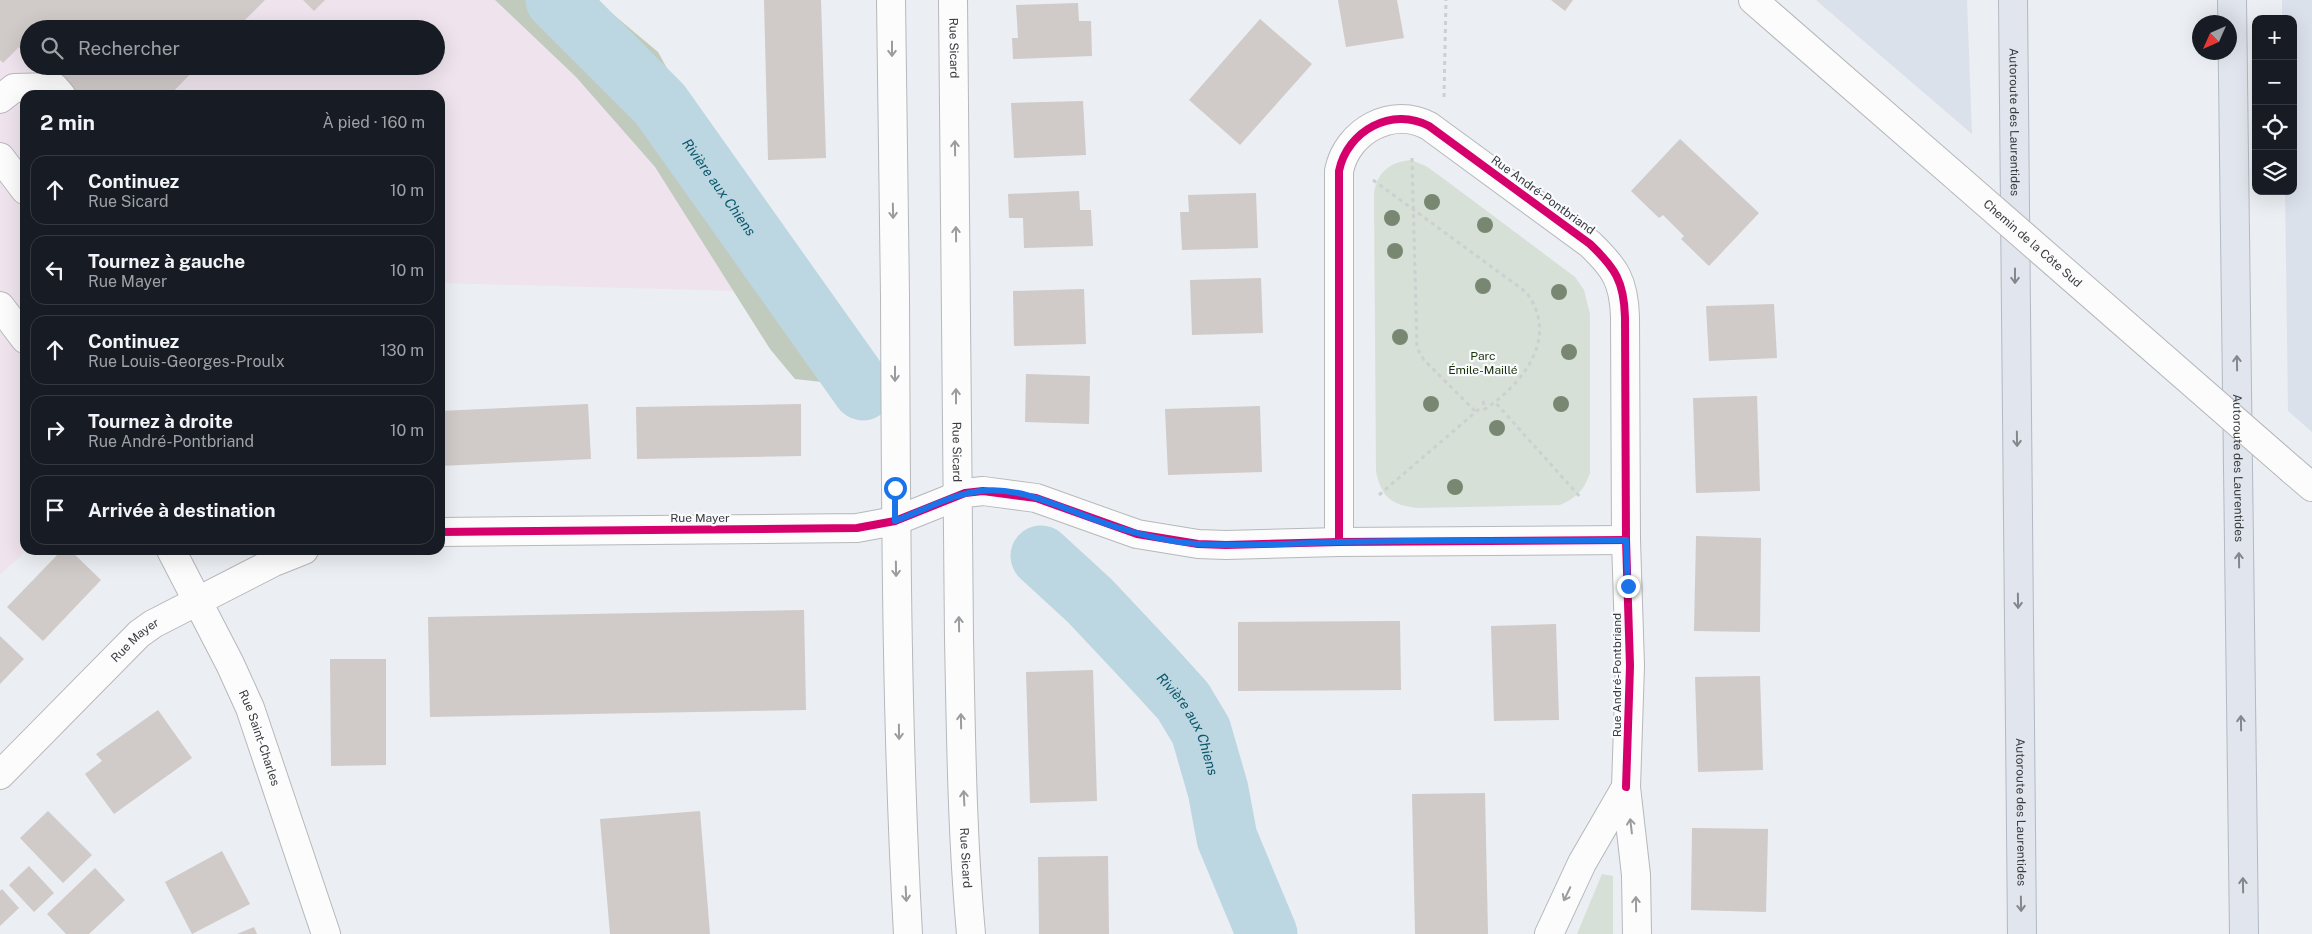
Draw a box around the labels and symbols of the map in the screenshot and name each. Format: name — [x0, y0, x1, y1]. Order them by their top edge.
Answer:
north arrow — [2192, 15, 2237, 60]
street label: Rue Sicard — [946, 18, 961, 78]
one-way arrow — [887, 40, 897, 56]
street label: Autoroute des Laurentides — [2006, 48, 2022, 196]
water label: Rivière aux Chiens — [679, 135, 759, 239]
one-way arrow — [950, 140, 960, 156]
street label: Rue André-Pontbriand — [1489, 153, 1597, 237]
street label: Chemin de la Côte Sud — [1980, 197, 2085, 290]
one-way arrow — [889, 203, 898, 219]
one-way arrow — [951, 226, 961, 242]
one-way arrow — [2010, 268, 2020, 284]
park label: Parc Émile-Maillé — [1448, 349, 1518, 377]
one-way arrow — [2232, 355, 2241, 371]
one-way arrow — [890, 365, 900, 381]
one-way arrow — [951, 389, 961, 405]
street label: Autoroute des Laurentides — [2230, 394, 2246, 542]
street label: Rue Sicard — [950, 422, 964, 482]
one-way arrow — [2012, 430, 2021, 446]
route start — [884, 477, 907, 500]
street label: Rue Mayer — [670, 511, 730, 525]
one-way arrow — [2234, 553, 2244, 569]
one-way arrow — [891, 561, 901, 577]
route end — [1617, 575, 1640, 598]
one-way arrow — [2013, 592, 2023, 609]
street label: Rue André-Pontbriand — [1610, 613, 1624, 737]
street label: Rue Mayer — [108, 615, 161, 665]
one-way arrow — [954, 616, 964, 632]
water label: Rivière aux Chiens — [1154, 670, 1221, 777]
street label: Rue Saint-Charles — [236, 688, 283, 788]
one-way arrow — [957, 713, 966, 729]
one-way arrow — [2236, 715, 2246, 732]
one-way arrow — [894, 724, 904, 740]
street label: Autoroute des Laurentides — [2013, 738, 2029, 886]
one-way arrow — [959, 790, 968, 806]
one-way arrow — [1626, 818, 1636, 834]
street label: Rue Sicard — [957, 827, 974, 889]
one-way arrow — [2238, 878, 2248, 894]
one-way arrow — [902, 886, 911, 902]
one-way arrow — [1561, 887, 1571, 902]
one-way arrow — [2017, 895, 2026, 911]
one-way arrow — [1631, 897, 1641, 913]

